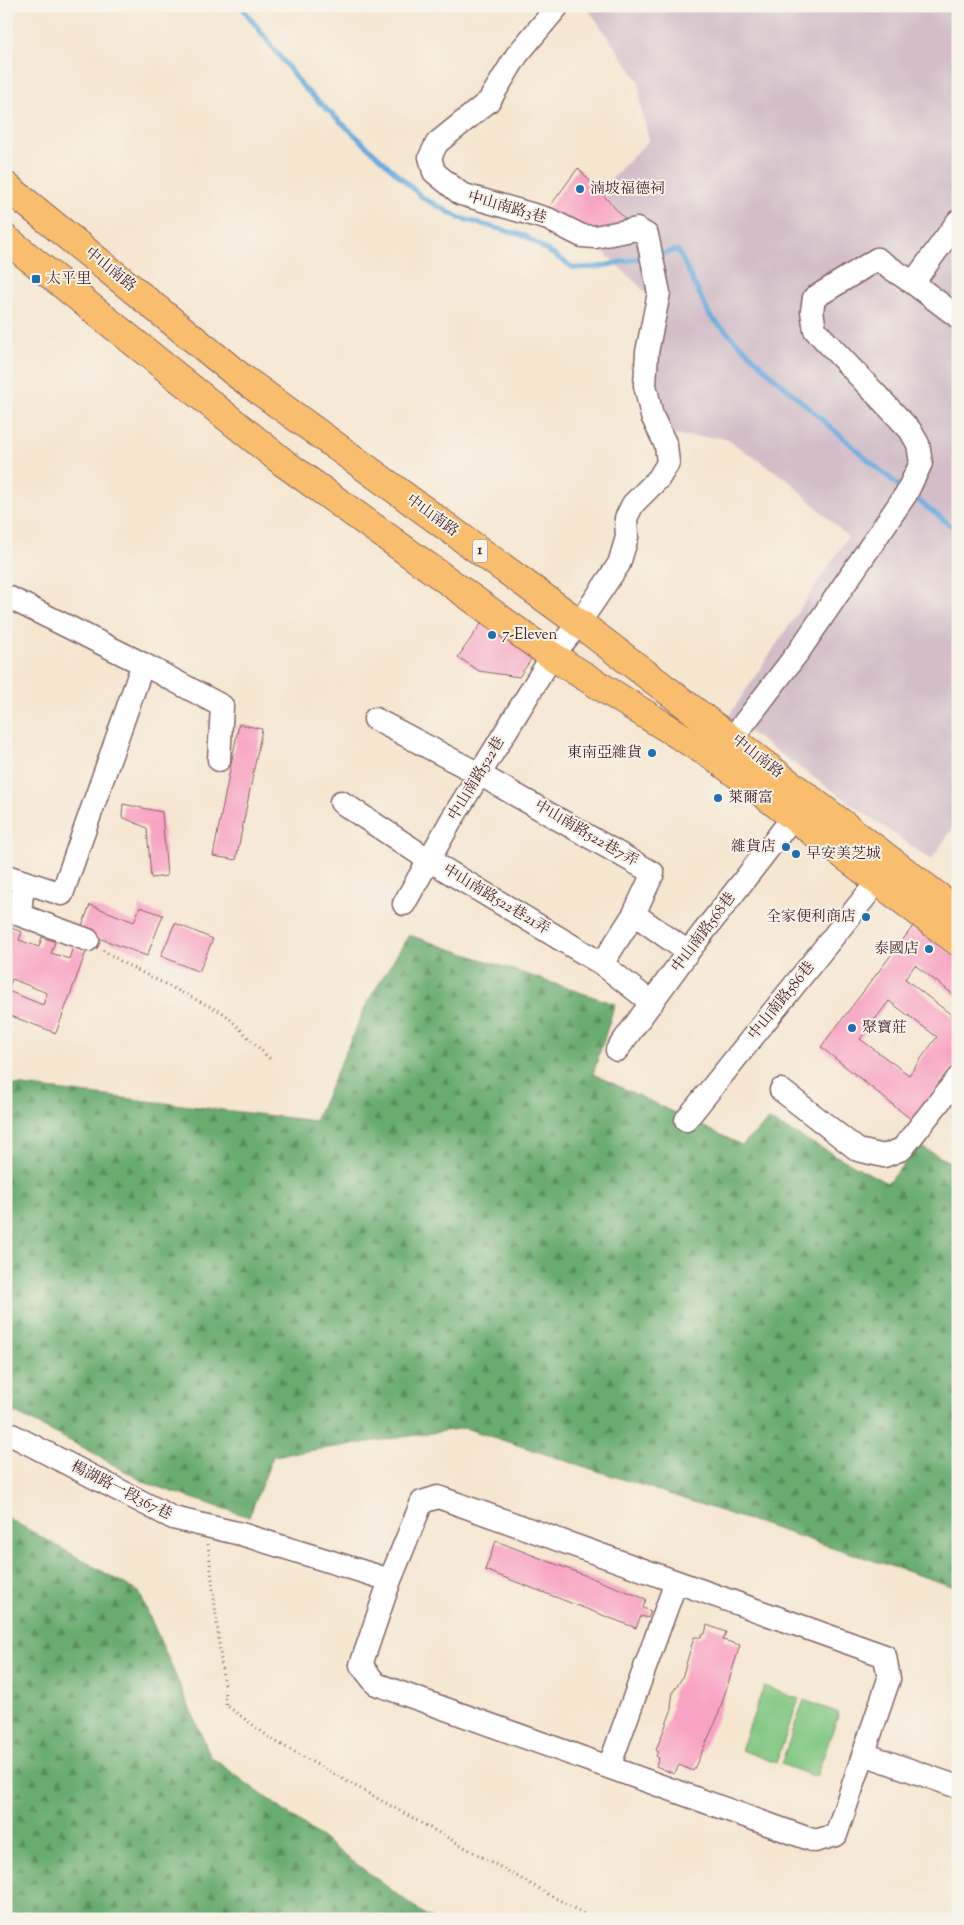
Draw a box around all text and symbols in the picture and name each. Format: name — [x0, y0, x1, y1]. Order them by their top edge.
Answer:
place label: 湳坡福德祠 — [590, 179, 665, 200]
marker: 湳坡福德祠 — [574, 183, 586, 195]
street label: 中山南路3巷 — [465, 187, 549, 229]
street label: 中山南路 — [80, 243, 140, 297]
place label: 太平里 — [46, 269, 91, 290]
marker: 太平里 — [30, 273, 42, 285]
street label: 中山南路 — [402, 490, 462, 542]
road number: 1 — [472, 540, 488, 562]
place label: 7-Eleven — [502, 625, 558, 646]
marker: 7-Eleven — [486, 629, 498, 641]
street label: 中山南路 — [727, 730, 787, 784]
street label: 中山南路522巷 — [444, 733, 510, 825]
place label: 東南亞雜貨 — [567, 743, 642, 764]
marker: 東南亞雜貨 — [646, 747, 658, 759]
place label: 萊爾富 — [728, 788, 773, 809]
marker: 萊爾富 — [712, 792, 724, 804]
street label: 中山南路522巷7弄 — [530, 796, 642, 872]
place label: 雜貨店 — [731, 837, 776, 858]
marker: 雜貨店 — [780, 841, 792, 853]
place label: 早安美芝城 — [806, 844, 881, 865]
marker: 早安美芝城 — [790, 848, 802, 860]
street label: 中山南路522巷21弄 — [439, 860, 553, 940]
street label: 中山南路568巷 — [667, 889, 741, 977]
place label: 全家便利商店 — [766, 907, 856, 928]
marker: 全家便利商店 — [860, 911, 872, 923]
place label: 泰國店 — [874, 939, 919, 960]
marker: 泰國店 — [923, 943, 935, 955]
street label: 中山南路586巷 — [744, 957, 820, 1045]
place label: 聚寶莊 — [862, 1018, 907, 1039]
marker: 聚寶莊 — [846, 1022, 858, 1034]
street label: 楊湖路一段367巷 — [67, 1456, 175, 1526]

